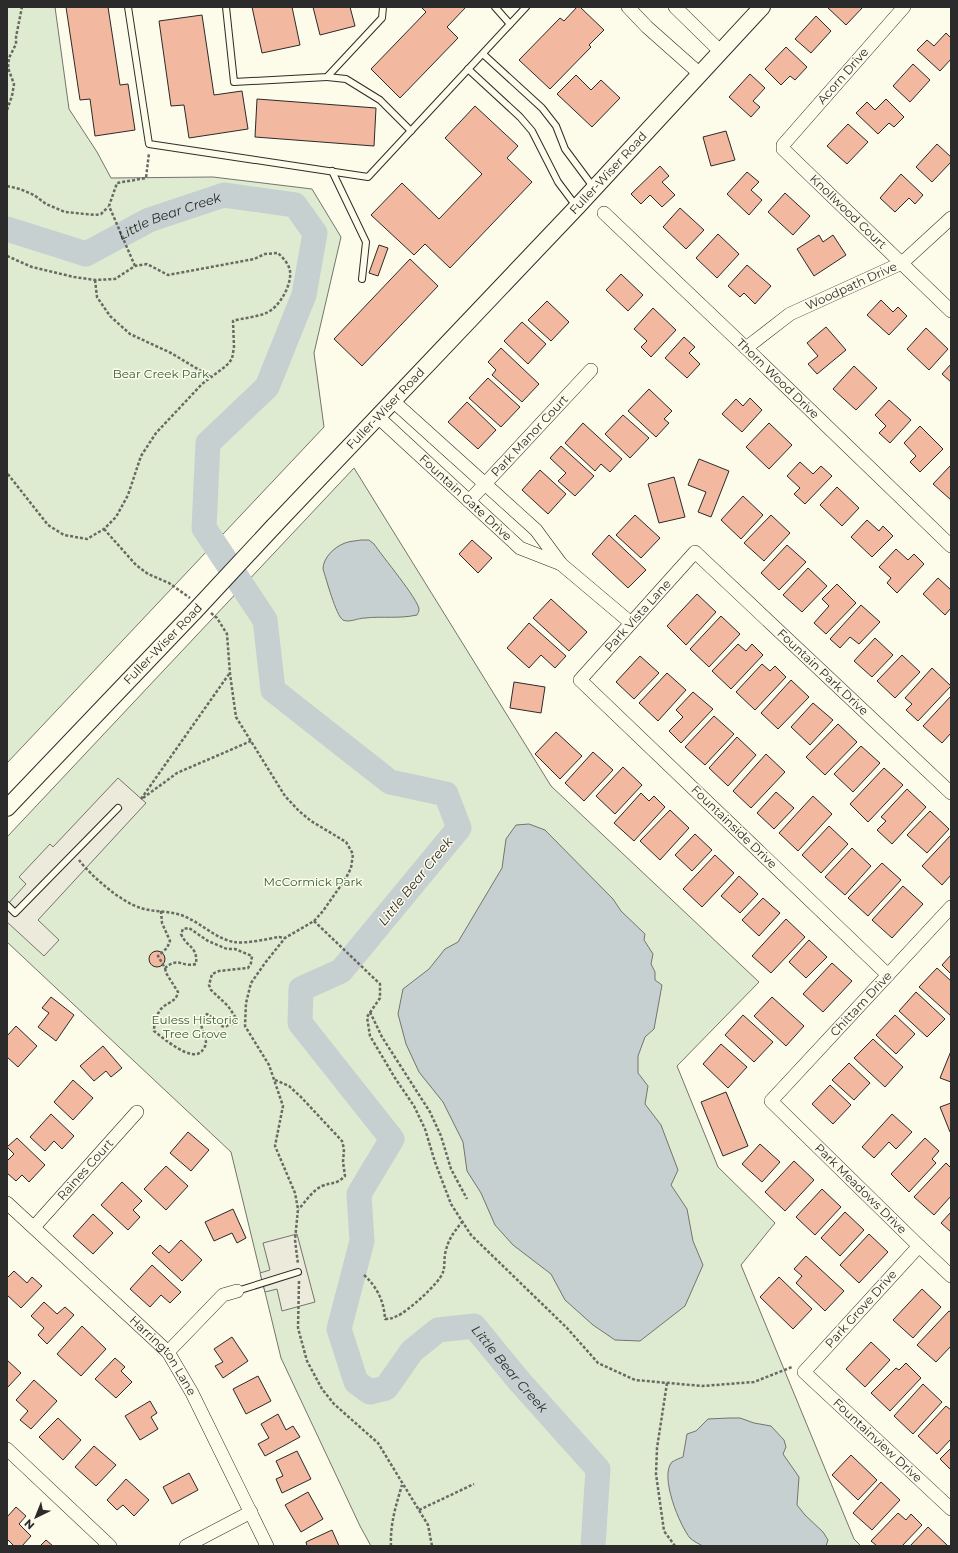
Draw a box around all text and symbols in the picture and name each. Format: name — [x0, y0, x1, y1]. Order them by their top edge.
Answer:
street label: Acorn Drive — [814, 44, 871, 107]
street label: Fuller-Wiser Road — [566, 128, 650, 217]
street label: Knollwood Court — [807, 171, 890, 252]
water label: Little Bear Creek — [115, 188, 224, 243]
street label: Woodpath Drive — [803, 258, 899, 313]
street label: Thorn Wood Drive — [734, 335, 822, 422]
street label: Fuller-Wiser Road — [343, 364, 428, 452]
park label: Bear Creek Park — [113, 366, 210, 381]
street label: Park Manor Court — [487, 391, 571, 480]
street label: Fountain Gate Drive — [417, 451, 515, 544]
street label: Park Vista Lane — [601, 576, 674, 655]
street label: Fuller-Wiser Road — [120, 600, 205, 687]
street label: Fountain Park Drive — [774, 625, 872, 718]
street label: Fountainside Drive — [688, 782, 780, 871]
water label: Little Bear Creek — [374, 833, 456, 928]
park label: McCormick Park — [263, 874, 363, 889]
street label: Chittam Drive — [827, 968, 895, 1039]
park label: Euless Historic Tree Grove — [151, 1012, 239, 1041]
street label: Raines Court — [54, 1136, 116, 1203]
street label: Park Meadows Drive — [812, 1140, 910, 1237]
street label: Park Grove Drive — [822, 1266, 900, 1351]
street label: Harrington Lane — [127, 1312, 200, 1398]
water label: Little Bear Creek — [468, 1322, 552, 1417]
street label: Fountainview Drive — [830, 1395, 925, 1485]
north arrow — [16, 1497, 56, 1537]
text: N — [21, 1516, 37, 1532]

